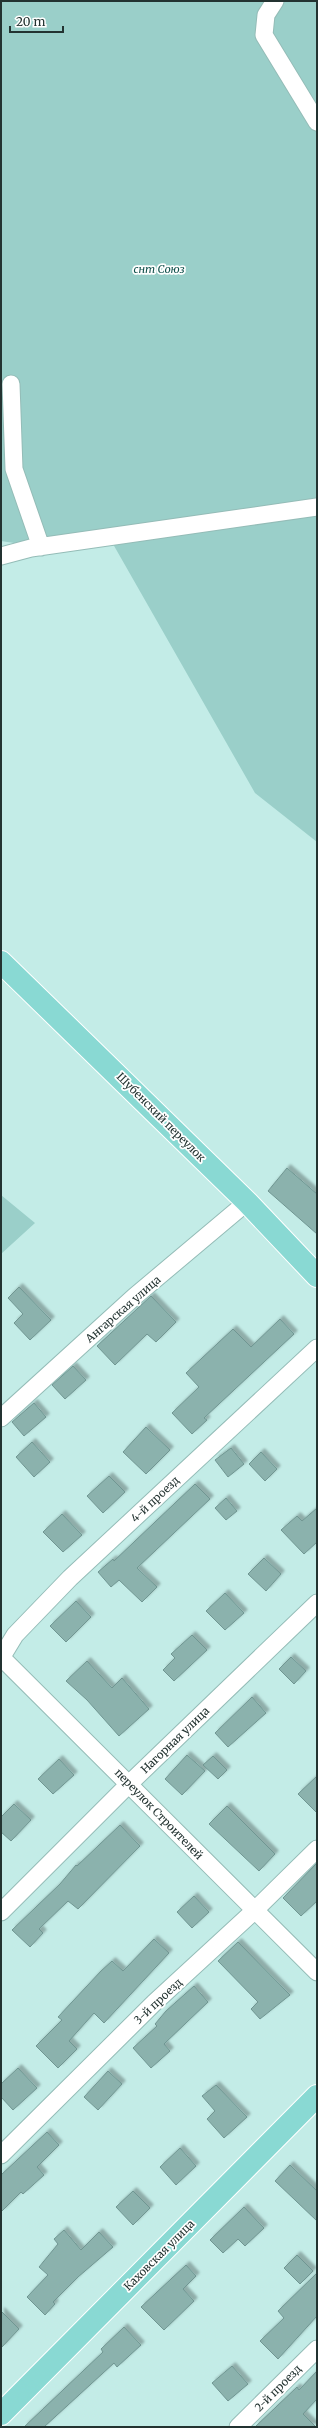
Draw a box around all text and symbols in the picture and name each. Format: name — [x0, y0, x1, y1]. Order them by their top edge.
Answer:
scale bar — [10, 8, 63, 34]
text: 20 m — [16, 14, 45, 29]
park label: снт Союз — [133, 262, 185, 276]
street label: Шубенский переулок — [114, 1070, 209, 1165]
street label: Ангарская улица — [82, 1272, 164, 1346]
street label: 4-й проезд — [128, 1473, 182, 1525]
street label: Нагорная улица — [138, 1704, 212, 1776]
street label: переулок Строителей — [112, 1766, 206, 1863]
street label: 3-й проезд — [131, 1975, 185, 2027]
street label: Каховская улица — [121, 2217, 197, 2293]
street label: 2-й проезд — [252, 2362, 304, 2414]

